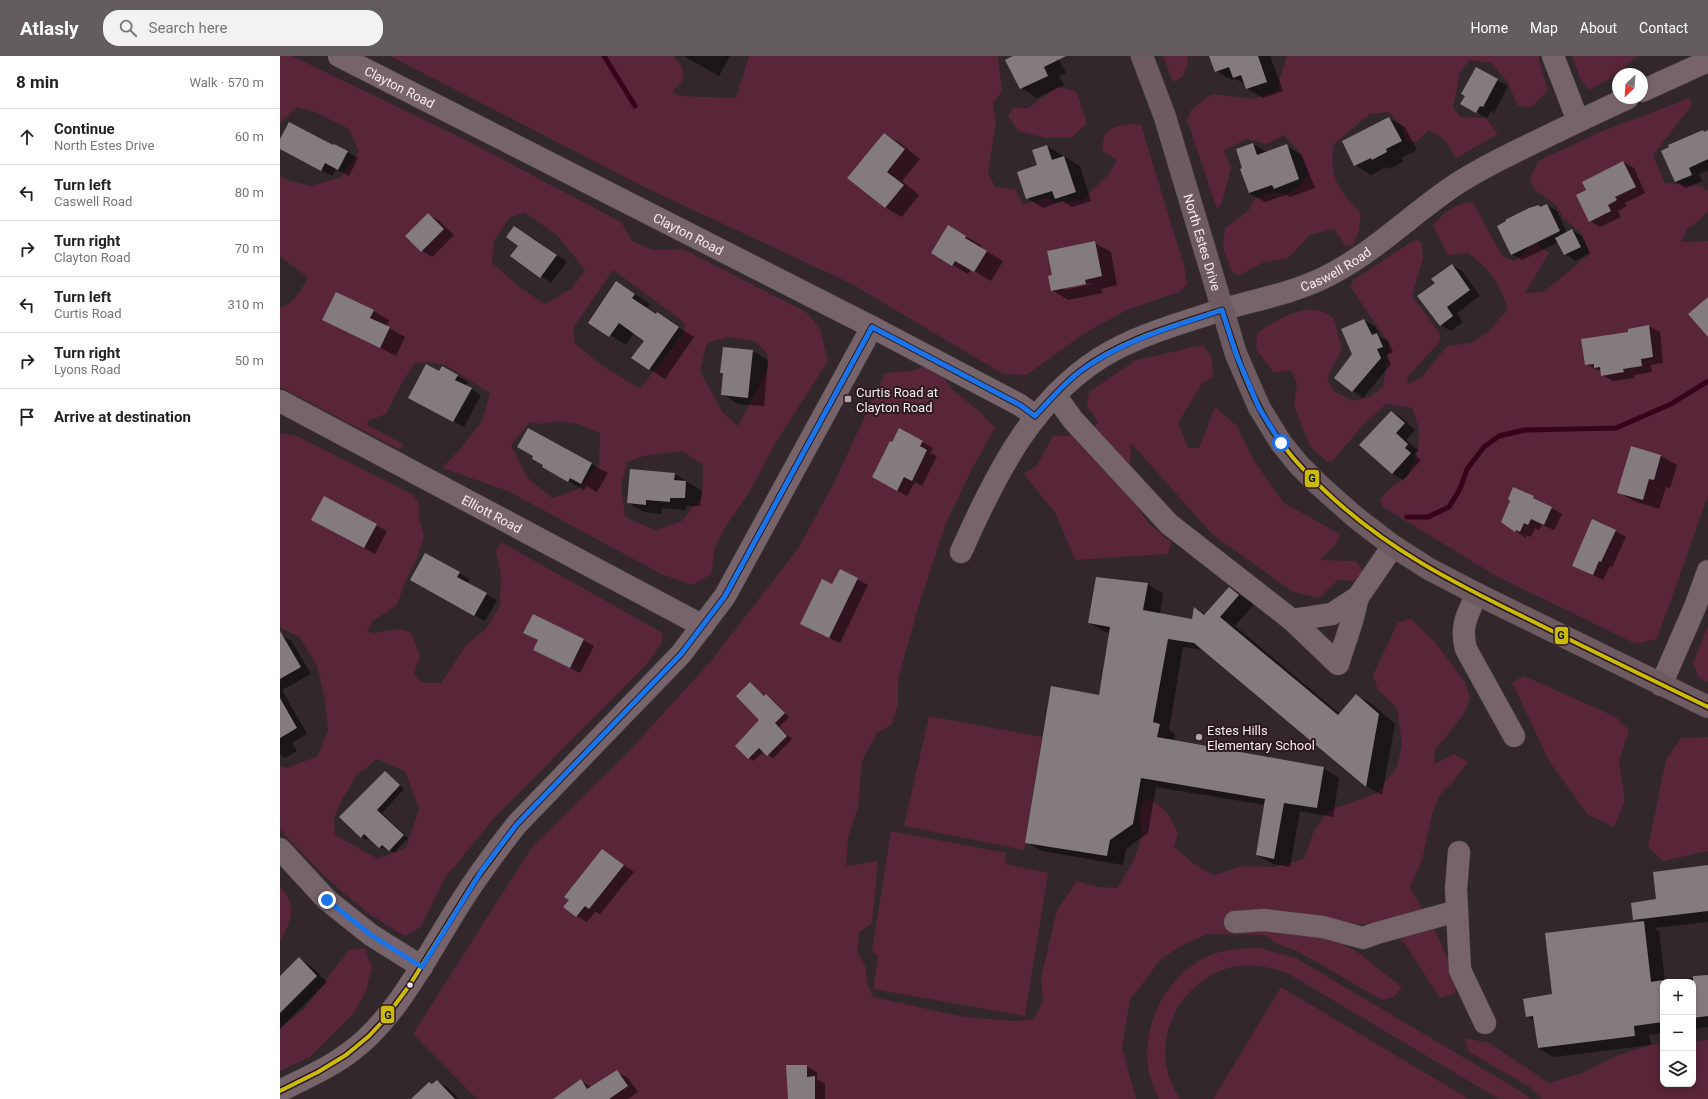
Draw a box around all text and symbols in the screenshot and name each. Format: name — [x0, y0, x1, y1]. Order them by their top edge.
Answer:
search box — [103, 10, 383, 46]
text: Atlasly — [20, 17, 79, 40]
icon: search — [117, 17, 139, 39]
text: Search here — [149, 19, 228, 37]
text: Home — [1470, 20, 1508, 36]
text: Map — [1530, 20, 1558, 36]
text: About — [1580, 20, 1617, 36]
text: Contact — [1639, 20, 1688, 36]
street label: Clayton Road — [362, 63, 437, 111]
north arrow — [1612, 68, 1648, 104]
text: 8 min — [16, 72, 59, 92]
text: Walk · 570 m — [189, 75, 264, 90]
text: Continue — [54, 120, 115, 138]
icon: ahead — [16, 126, 38, 148]
text: 60 m — [235, 129, 264, 144]
text: North Estes Drive — [54, 138, 154, 153]
text: Turn left — [54, 176, 111, 194]
icon: left — [16, 182, 38, 204]
text: 80 m — [235, 185, 264, 200]
street label: North Estes Drive — [1181, 192, 1224, 293]
text: Caswell Road — [54, 194, 132, 209]
street label: Clayton Road — [651, 210, 726, 258]
text: Turn right — [54, 232, 120, 250]
icon: right — [16, 238, 38, 260]
text: 70 m — [235, 241, 264, 256]
street label: Caswell Road — [1298, 244, 1374, 294]
text: Clayton Road — [54, 250, 131, 265]
text: Turn left — [54, 288, 111, 306]
icon: left — [16, 294, 38, 316]
text: 310 m — [227, 297, 264, 312]
text: Curtis Road — [54, 306, 122, 321]
text: Turn right — [54, 344, 120, 362]
icon: right — [16, 350, 38, 372]
text: 50 m — [235, 353, 264, 368]
text: Lyons Road — [54, 362, 121, 377]
place label: Curtis Road at Clayton Road — [856, 385, 938, 415]
marker: Curtis Road at Clayton Road — [843, 394, 853, 404]
icon: arrive — [16, 406, 38, 428]
text: Arrive at destination — [54, 408, 191, 426]
route start — [1272, 434, 1290, 452]
line badge: G — [1304, 469, 1320, 488]
text: G — [1308, 472, 1316, 485]
street label: Elliott Road — [459, 492, 525, 536]
line badge: G — [1554, 626, 1569, 645]
text: G — [1557, 629, 1565, 642]
place label: Estes Hills Elementary School — [1207, 723, 1315, 753]
marker: Estes Hills Elementary School — [1194, 732, 1204, 742]
route end — [318, 891, 336, 909]
map controls — [1660, 979, 1696, 1087]
button: + — [1660, 979, 1696, 1015]
unlabelled marker — [405, 980, 415, 990]
line badge: G — [380, 1005, 395, 1024]
text: G — [384, 1009, 392, 1022]
button: − — [1660, 1015, 1696, 1051]
button: layers — [1660, 1051, 1696, 1087]

